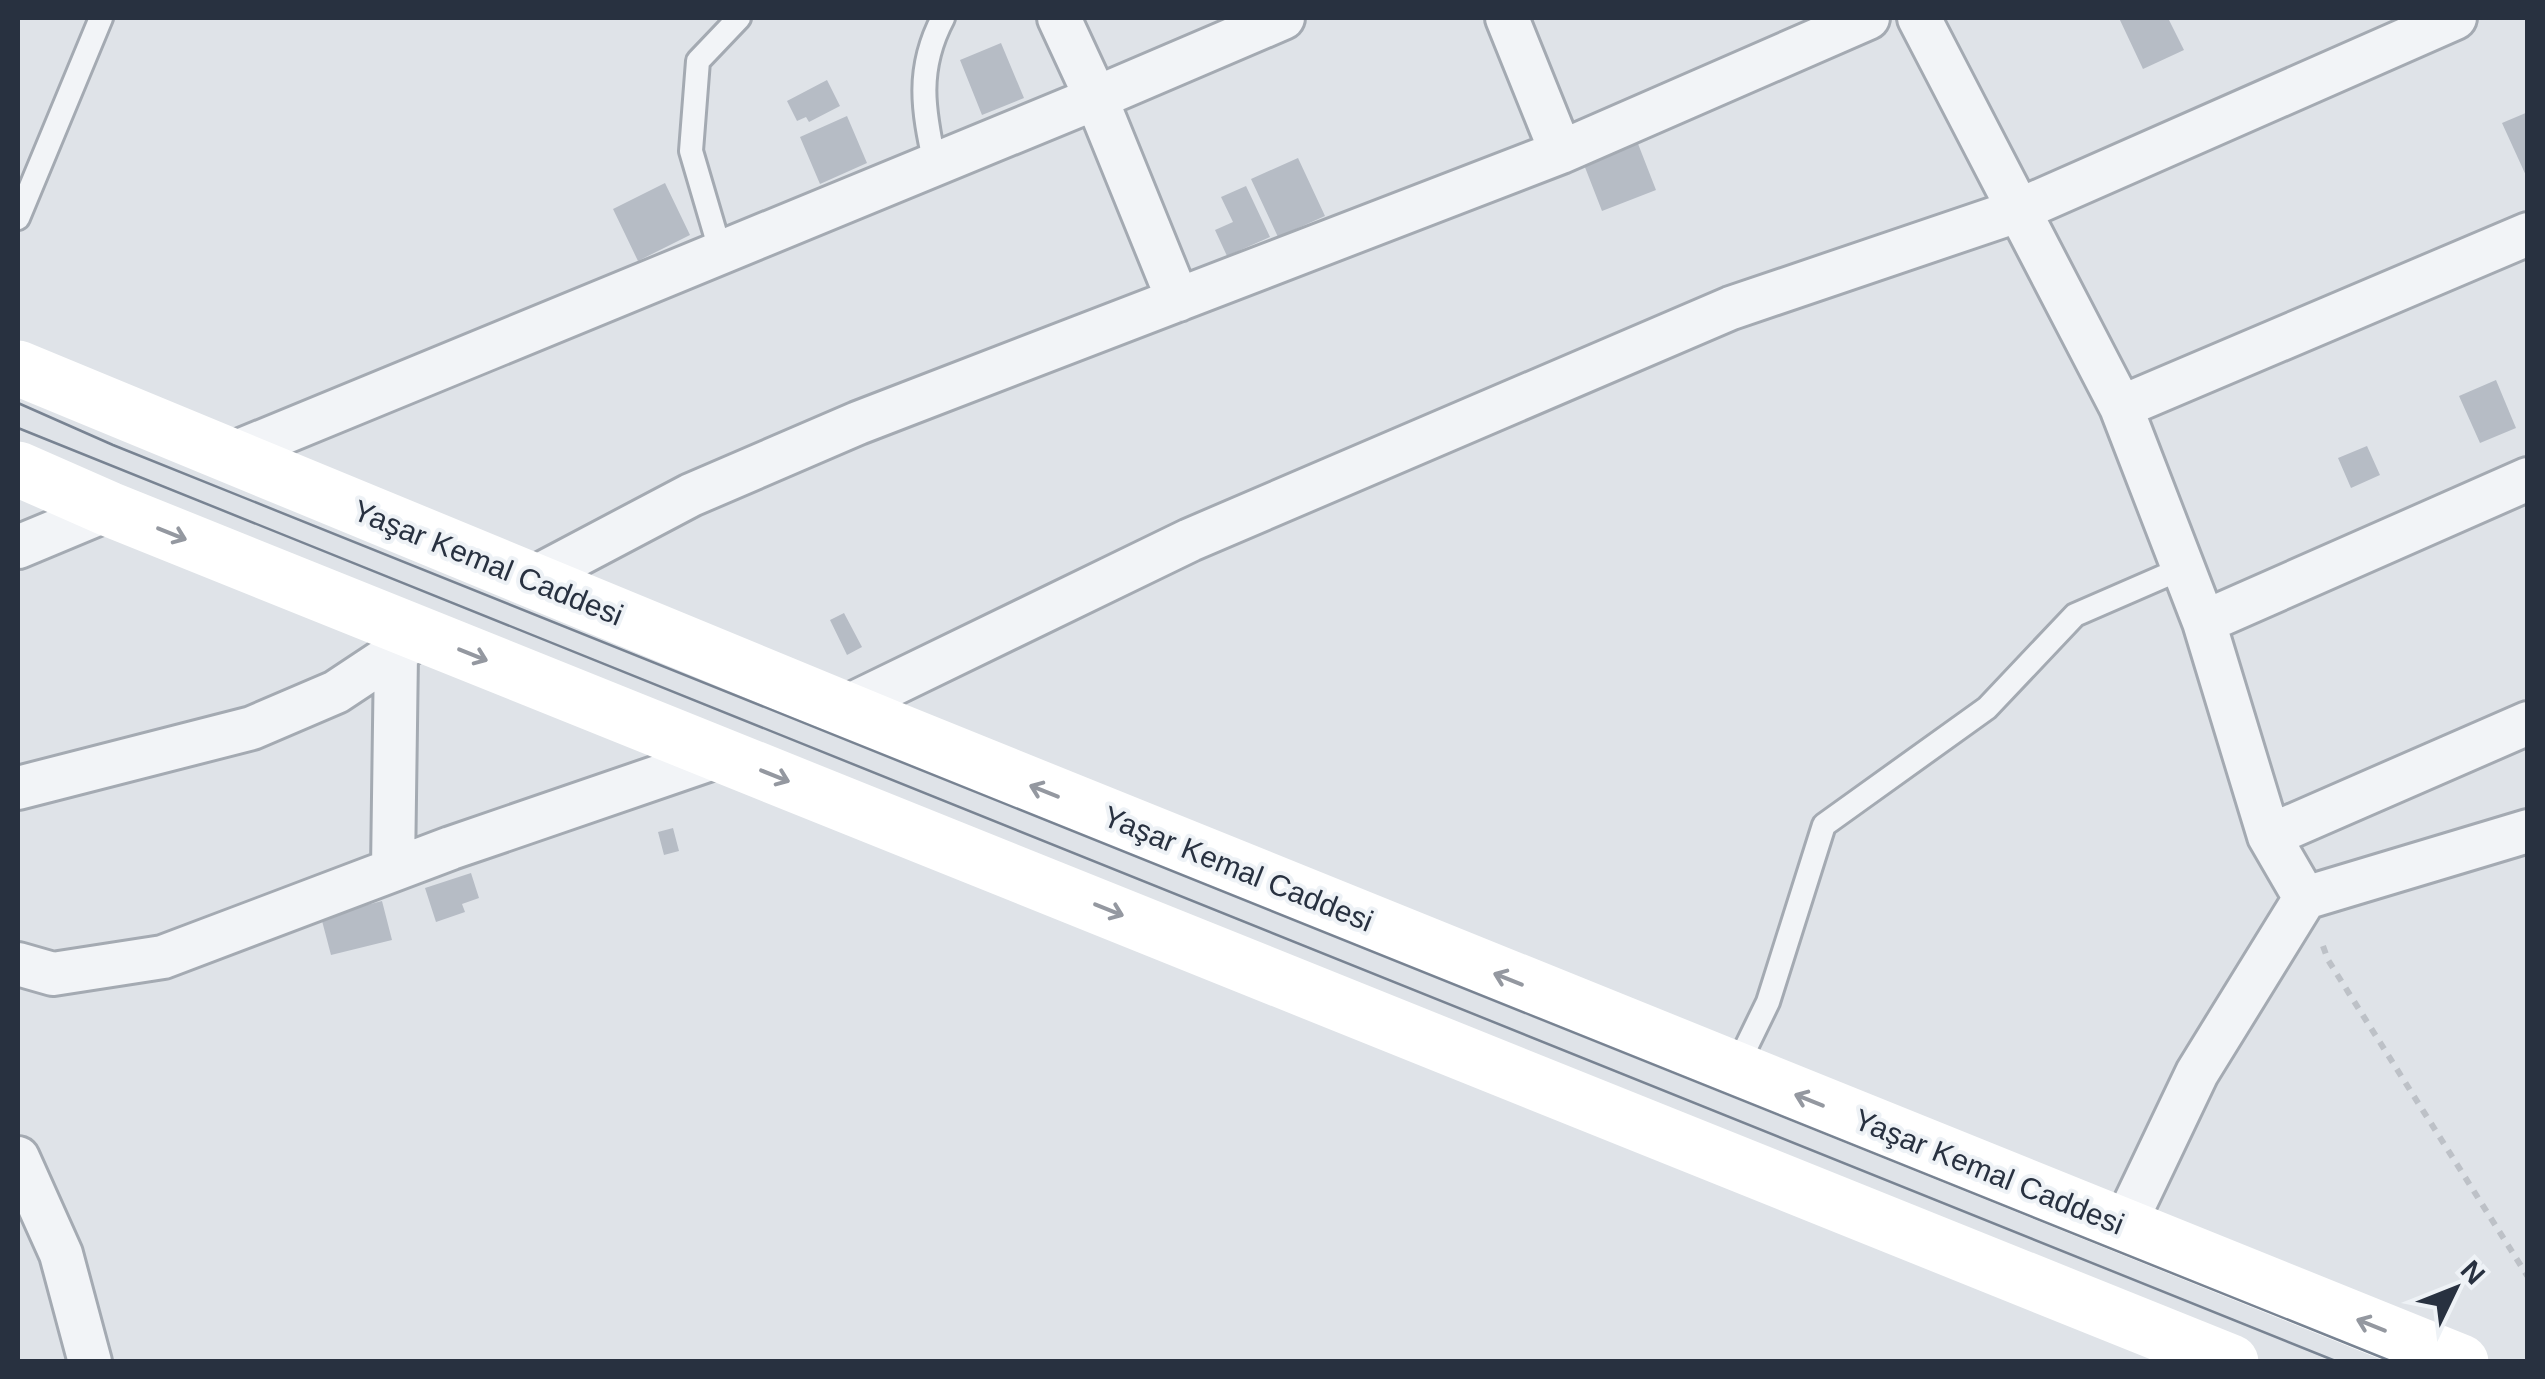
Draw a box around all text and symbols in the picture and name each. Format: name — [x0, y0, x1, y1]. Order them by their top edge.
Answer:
street label: Yaşar Kemal Caddesi — [349, 493, 628, 632]
one-way arrow — [156, 527, 186, 545]
one-way arrow — [458, 648, 488, 666]
one-way arrow — [759, 769, 790, 787]
one-way arrow — [1030, 780, 1060, 798]
street label: Yaşar Kemal Caddesi — [1099, 799, 1378, 938]
one-way arrow — [1093, 903, 1124, 921]
one-way arrow — [1493, 968, 1524, 986]
one-way arrow — [1794, 1090, 1825, 1108]
street label: Yaşar Kemal Caddesi — [1850, 1102, 2129, 1241]
north arrow — [2405, 1239, 2505, 1339]
text: N — [2455, 1254, 2491, 1290]
one-way arrow — [2356, 1315, 2387, 1333]

